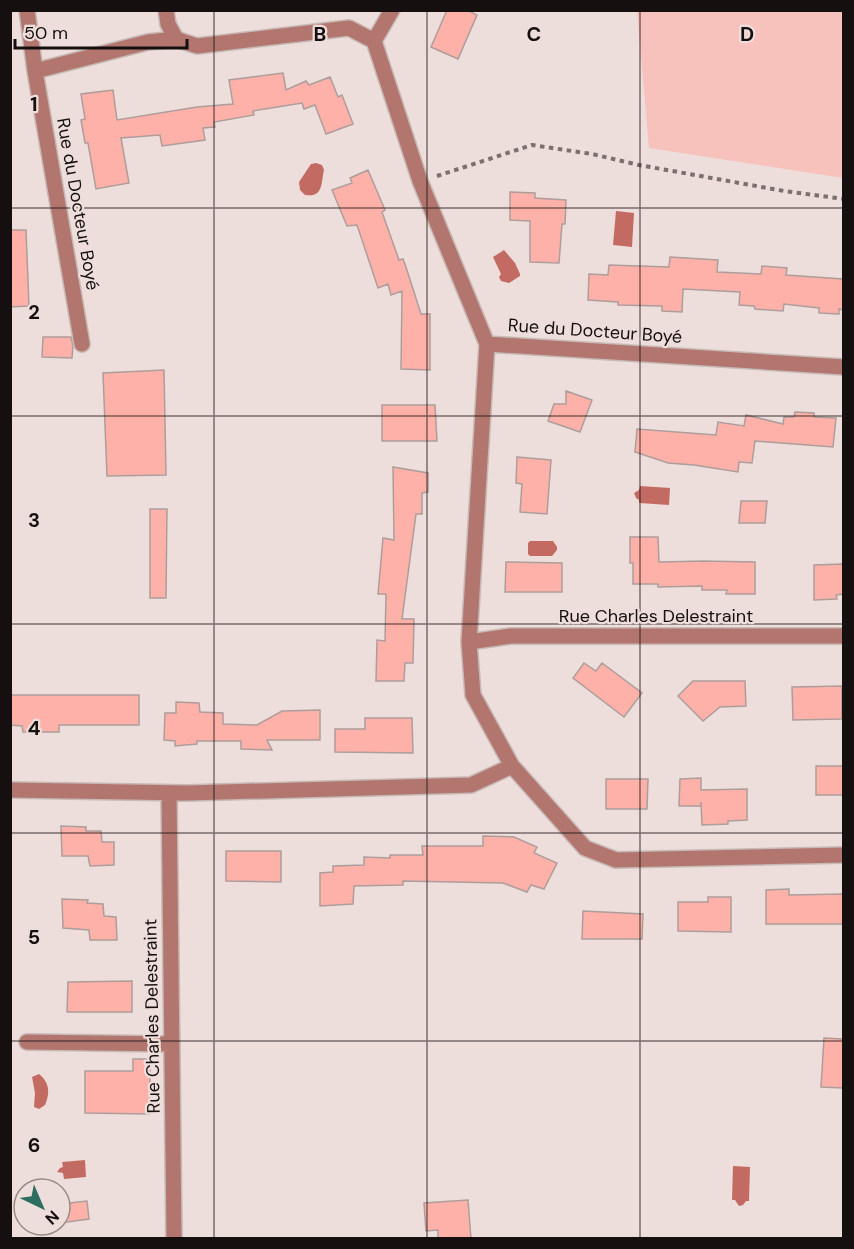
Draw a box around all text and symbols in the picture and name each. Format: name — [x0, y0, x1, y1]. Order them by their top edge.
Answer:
scale bar — [15, 12, 188, 50]
text: 50 m — [24, 21, 68, 45]
text: B — [314, 21, 326, 47]
text: C — [527, 21, 541, 47]
text: D — [740, 21, 754, 47]
text: 1 — [30, 91, 38, 117]
street label: Rue du Docteur Boyé — [51, 116, 105, 292]
text: 2 — [28, 299, 40, 325]
street label: Rue du Docteur Boyé — [507, 313, 683, 349]
text: 3 — [28, 507, 40, 533]
street label: Rue Charles Delestraint — [559, 604, 753, 628]
text: 4 — [28, 715, 41, 741]
street label: Rue Charles Delestraint — [138, 919, 166, 1113]
text: 5 — [28, 924, 40, 950]
text: 6 — [28, 1132, 40, 1158]
north arrow — [12, 1177, 72, 1237]
text: N — [41, 1206, 64, 1229]

